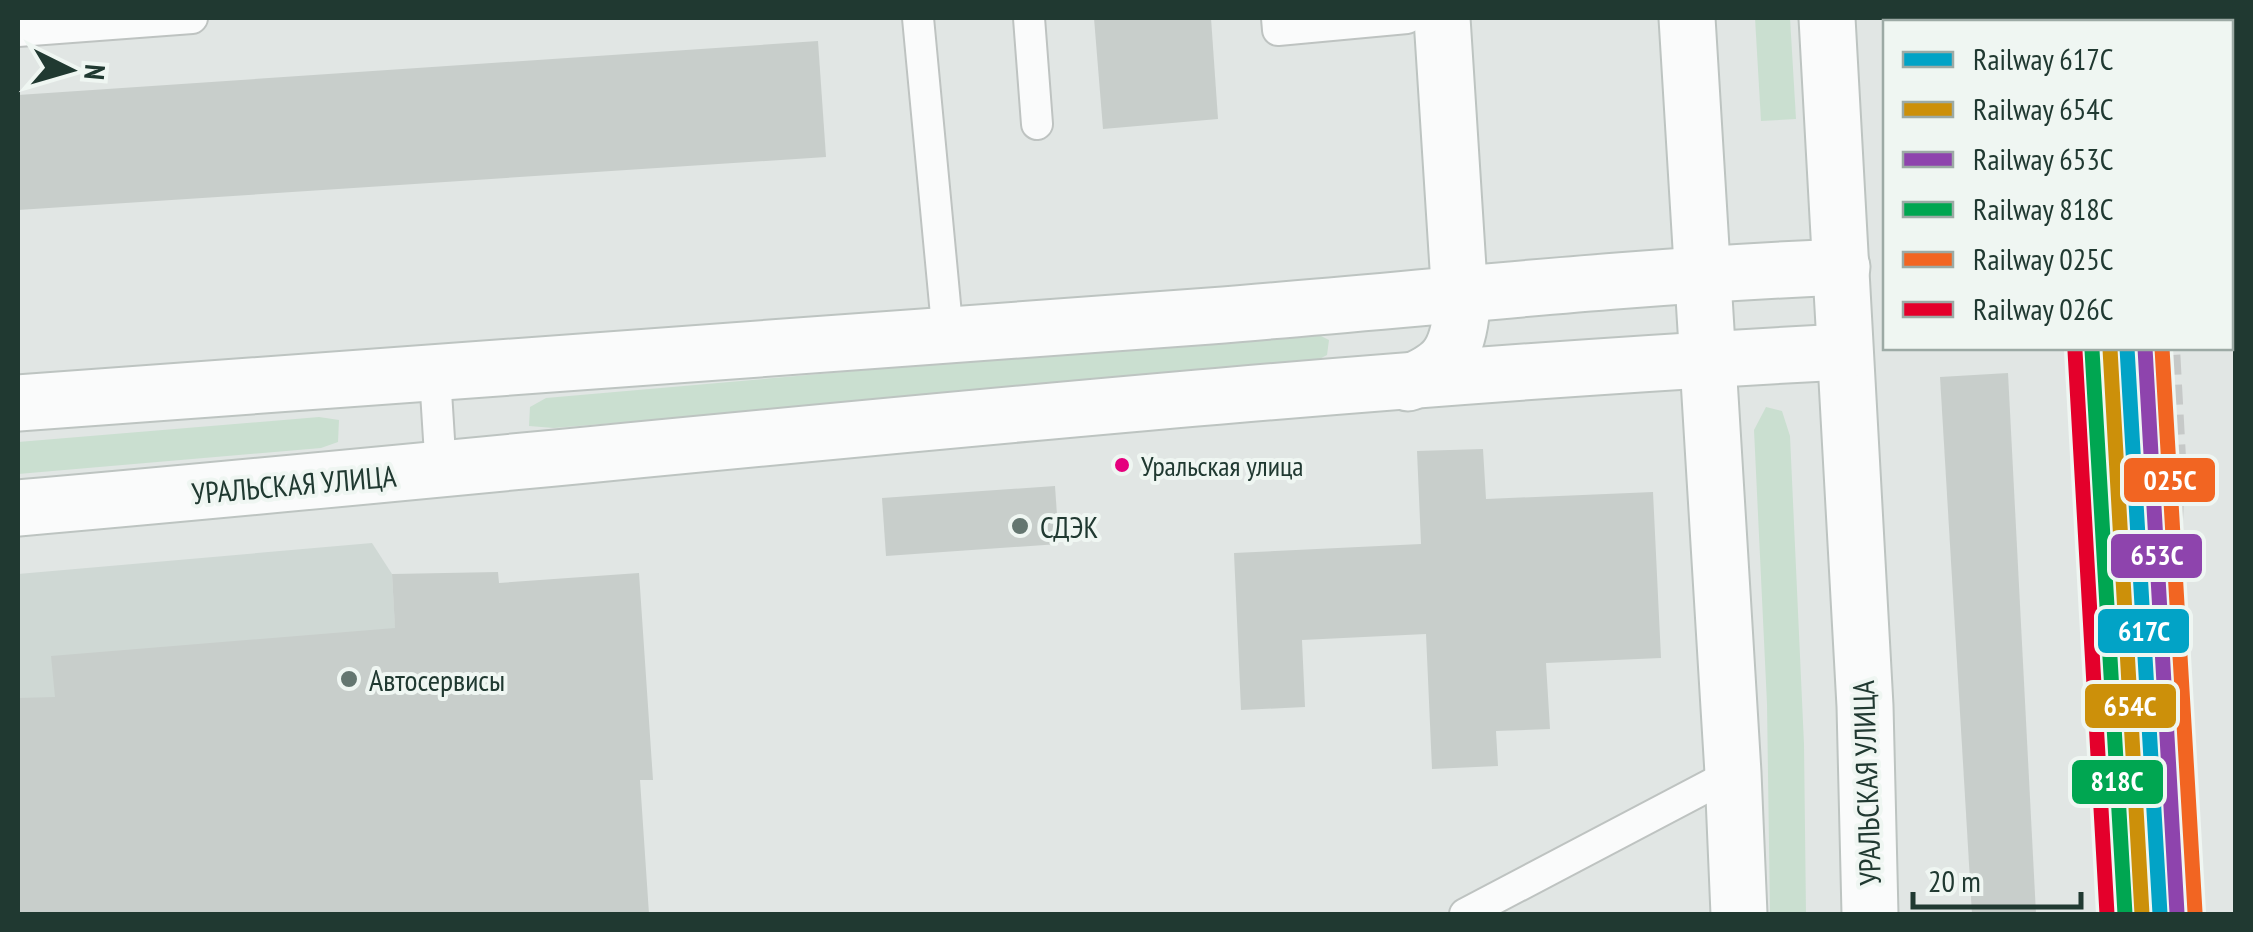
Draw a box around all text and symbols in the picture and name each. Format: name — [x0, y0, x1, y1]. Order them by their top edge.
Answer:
north arrow — [20, 20, 120, 120]
legend — [1883, 20, 2233, 350]
text: Railway 617C — [1973, 39, 2113, 78]
text: N — [76, 63, 114, 81]
text: Railway 654С — [1973, 89, 2114, 128]
text: Railway 653С — [1973, 139, 2114, 178]
text: Railway 818С — [1973, 189, 2114, 228]
text: Railway 025С — [1973, 239, 2114, 278]
text: Railway 026С — [1973, 289, 2114, 328]
place label: Уральская улица — [1141, 447, 1304, 484]
marker: Уральская улица — [1112, 455, 1132, 475]
street label: УРАЛЬСКАЯ УЛИЦА — [190, 456, 399, 512]
line badge: 025С — [2122, 456, 2217, 504]
text: 025С — [2144, 461, 2197, 498]
place label: СДЭК — [1040, 507, 1098, 546]
marker: СДЭК — [1009, 515, 1031, 537]
line badge: 653С — [2109, 532, 2204, 580]
text: 653С — [2131, 536, 2184, 573]
line badge: 617C — [2096, 607, 2191, 655]
text: 617C — [2118, 612, 2170, 649]
place label: Автосервисы — [369, 660, 505, 699]
marker: Автосервисы — [338, 668, 360, 690]
street label: УРАЛЬСКАЯ УЛИЦА — [1843, 679, 1889, 886]
line badge: 654С — [2083, 682, 2178, 730]
text: 654С — [2104, 687, 2157, 724]
line badge: 818С — [2070, 758, 2165, 806]
text: 818С — [2091, 762, 2144, 799]
scale bar — [1913, 847, 2080, 909]
text: 20 m — [1928, 861, 1981, 900]

